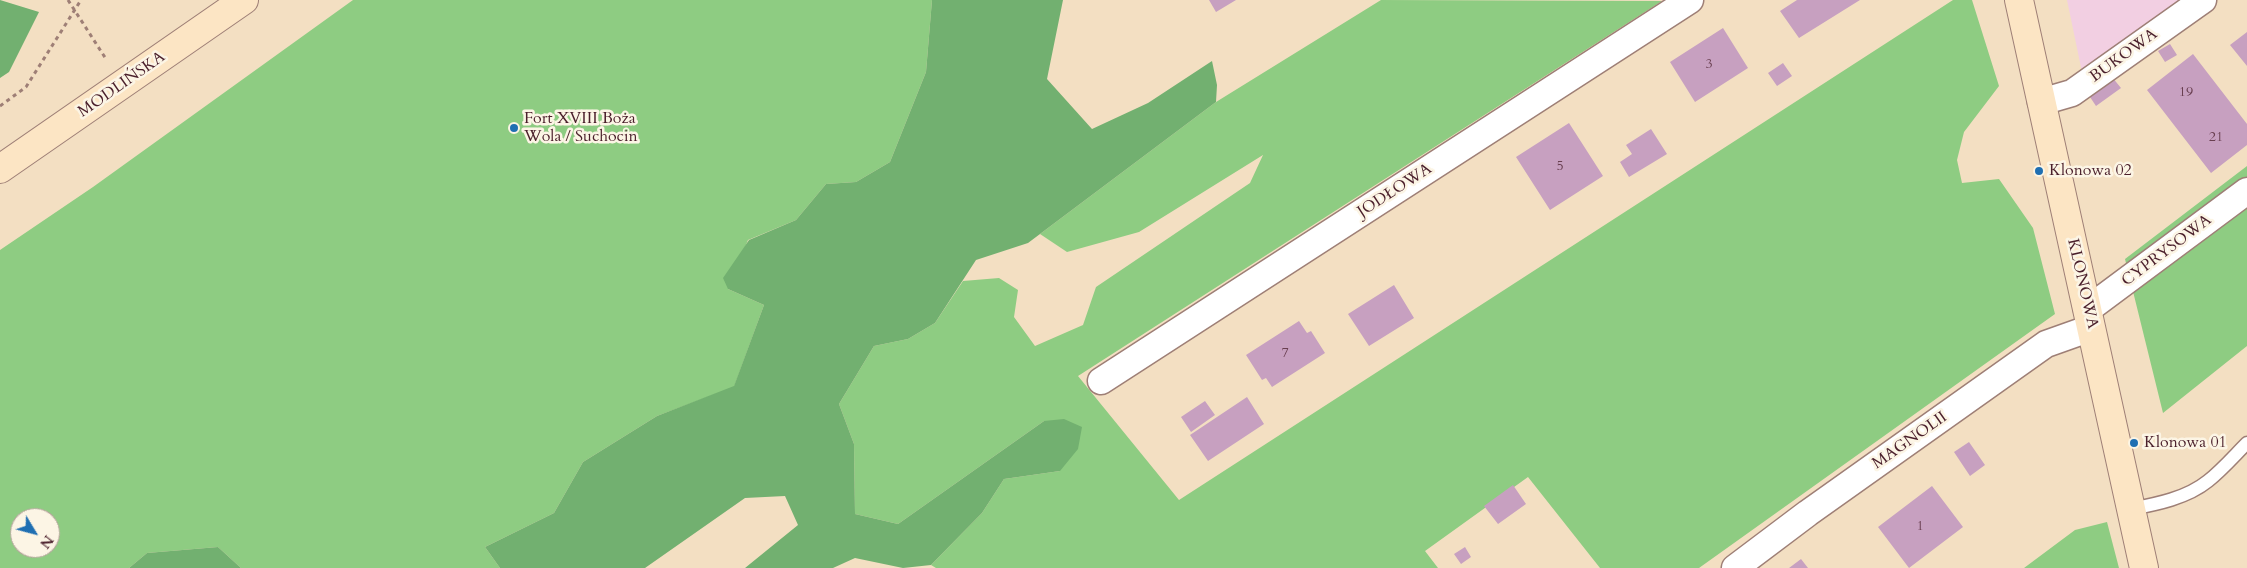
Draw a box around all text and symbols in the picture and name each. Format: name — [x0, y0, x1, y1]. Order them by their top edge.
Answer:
street label: BUKOWA — [2087, 25, 2161, 87]
street label: MODLIŃSKA — [75, 48, 169, 122]
house number: 3 — [1705, 57, 1713, 73]
house number: 19 — [2179, 85, 2193, 101]
place label: Fort XVIII Boża Wola / Suchocin — [524, 109, 638, 147]
marker: Fort XVIII Boża Wola / Suchocin — [508, 122, 520, 134]
house number: 21 — [2209, 130, 2223, 146]
house number: 5 — [1556, 159, 1564, 175]
street label: JODŁOWA — [1354, 160, 1436, 222]
place label: Klonowa 02 — [2049, 161, 2132, 181]
marker: Klonowa 02 — [2033, 165, 2045, 177]
street label: CYPRYSOWA — [2118, 211, 2216, 291]
street label: KLONOWA — [2062, 237, 2102, 331]
house number: 7 — [1281, 346, 1289, 362]
street label: MAGNOLII — [1869, 408, 1951, 474]
place label: Klonowa 01 — [2144, 433, 2227, 453]
marker: Klonowa 01 — [2128, 437, 2140, 449]
north arrow — [10, 508, 60, 558]
house number: 1 — [1916, 519, 1924, 535]
text: N — [35, 531, 58, 552]

